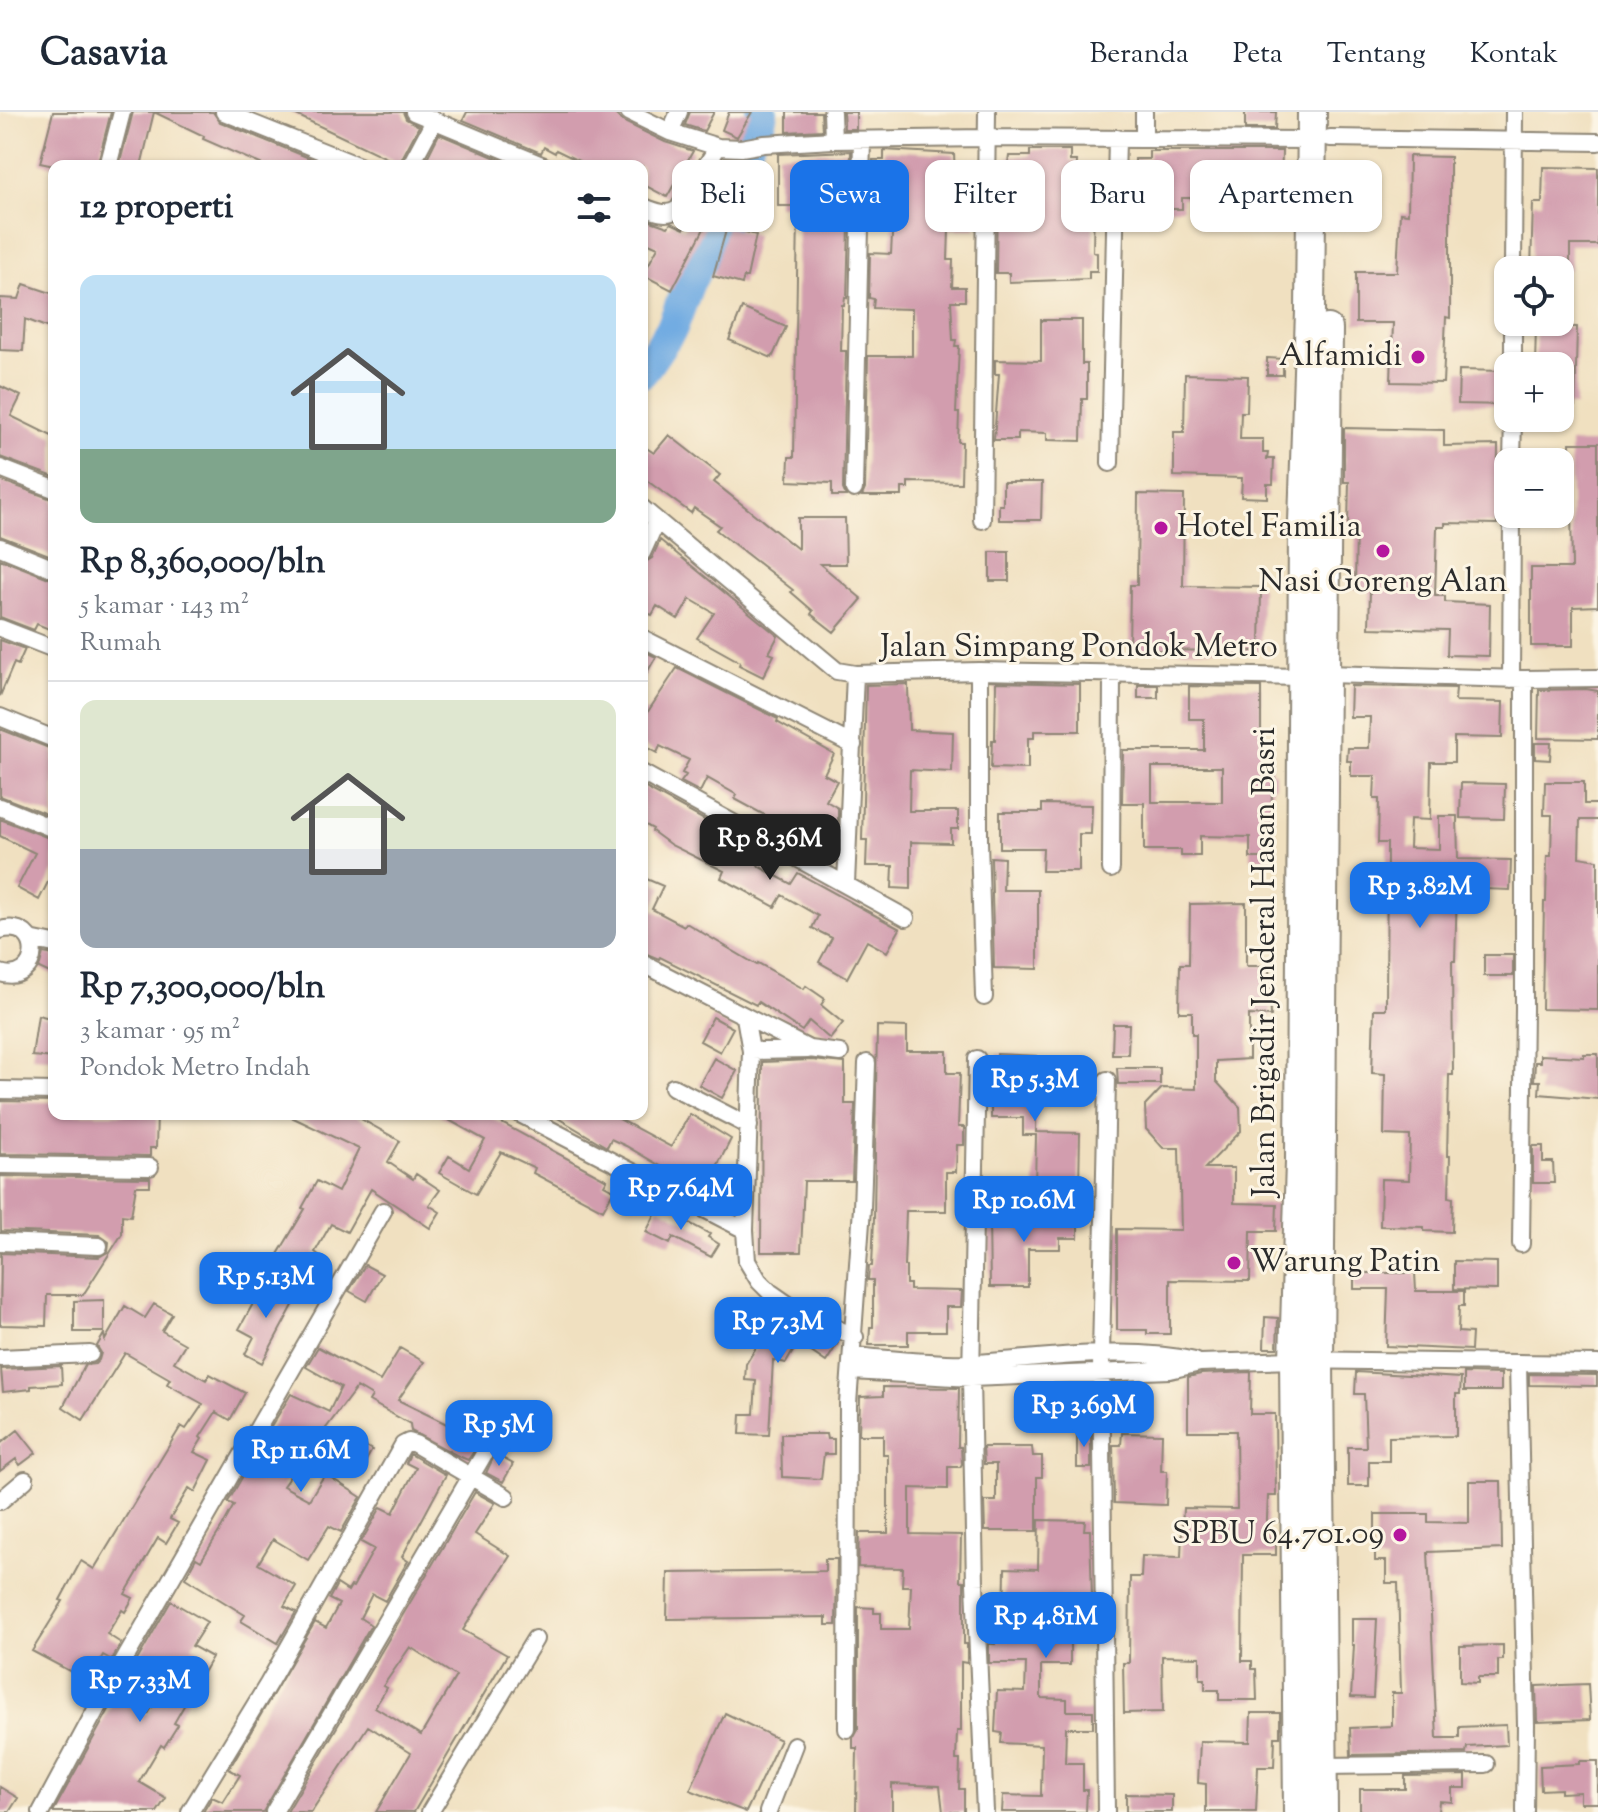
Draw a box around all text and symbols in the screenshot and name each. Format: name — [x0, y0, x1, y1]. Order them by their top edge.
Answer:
text: Casavia — [40, 28, 168, 82]
text: Beranda — [1090, 35, 1189, 75]
text: Peta — [1233, 35, 1283, 75]
text: Tentang — [1327, 35, 1426, 75]
text: Kontak — [1470, 35, 1558, 75]
chip: Beli — [672, 160, 774, 232]
chip: Sewa — [790, 160, 909, 232]
chip: Filter — [925, 160, 1045, 232]
chip: Baru — [1061, 160, 1174, 232]
chip: Apartemen — [1190, 160, 1382, 232]
text: 12 properti — [80, 184, 233, 233]
icon: filters — [572, 186, 616, 230]
map controls — [1494, 256, 1574, 528]
button: locate — [1494, 256, 1574, 336]
icon: home — [276, 327, 420, 471]
place label: Alfamidi — [1279, 334, 1402, 380]
marker: Alfamidi — [1409, 348, 1427, 366]
button: + — [1494, 352, 1574, 432]
button: − — [1494, 448, 1574, 528]
place label: Hotel Familia — [1177, 505, 1362, 551]
marker: Hotel Familia — [1152, 519, 1170, 537]
text: Rp 8,360,000/bln — [80, 539, 325, 588]
marker: Nasi Goreng Alan — [1374, 542, 1392, 560]
place label: Nasi Goreng Alan — [1259, 560, 1507, 606]
text: 5 kamar · 143 m² — [80, 588, 249, 625]
text: Rumah — [80, 625, 162, 662]
street label: Jalan Simpang Pondok Metro — [878, 625, 1278, 671]
street label: Jalan Brigadir Jenderal Hasan Basri — [1243, 727, 1289, 1199]
icon: home — [276, 752, 420, 896]
pin: Rp 8.36M — [687, 814, 853, 882]
text: Rp 8.36M — [718, 821, 822, 858]
pin: Rp 3.82M — [1337, 862, 1503, 930]
text: Rp 3.82M — [1368, 869, 1472, 906]
text: Rp 7,300,000/bln — [80, 964, 325, 1013]
text: 3 kamar · 95 m² — [80, 1013, 240, 1050]
text: Pondok Metro Indah — [80, 1050, 311, 1087]
pin: Rp 5.3M — [961, 1055, 1109, 1123]
text: Rp 5.3M — [991, 1062, 1079, 1099]
pin: Rp 7.64M — [598, 1164, 764, 1232]
text: Rp 7.64M — [628, 1171, 734, 1208]
pin: Rp 10.6M — [941, 1176, 1107, 1244]
text: Rp 10.6M — [973, 1183, 1075, 1220]
place label: Warung Patin — [1250, 1240, 1440, 1286]
pin: Rp 5.13M — [183, 1252, 349, 1320]
marker: Warung Patin — [1225, 1254, 1243, 1272]
text: Rp 5.13M — [217, 1259, 315, 1296]
pin: Rp 7.3M — [704, 1297, 852, 1365]
text: Rp 7.3M — [732, 1304, 824, 1341]
pin: Rp 3.69M — [1001, 1381, 1167, 1449]
text: Rp 3.69M — [1032, 1388, 1136, 1425]
pin: Rp 5M — [443, 1400, 555, 1468]
text: Rp 5M — [463, 1407, 535, 1444]
pin: Rp 11.6M — [218, 1426, 384, 1494]
text: Rp 11.6M — [252, 1433, 350, 1470]
place label: SPBU 64.701.09 — [1172, 1512, 1384, 1558]
marker: SPBU 64.701.09 — [1391, 1526, 1409, 1544]
pin: Rp 4.81M — [963, 1592, 1129, 1660]
text: Rp 4.81M — [994, 1599, 1098, 1636]
pin: Rp 7.33M — [57, 1656, 223, 1724]
text: Rp 7.33M — [89, 1663, 191, 1700]

